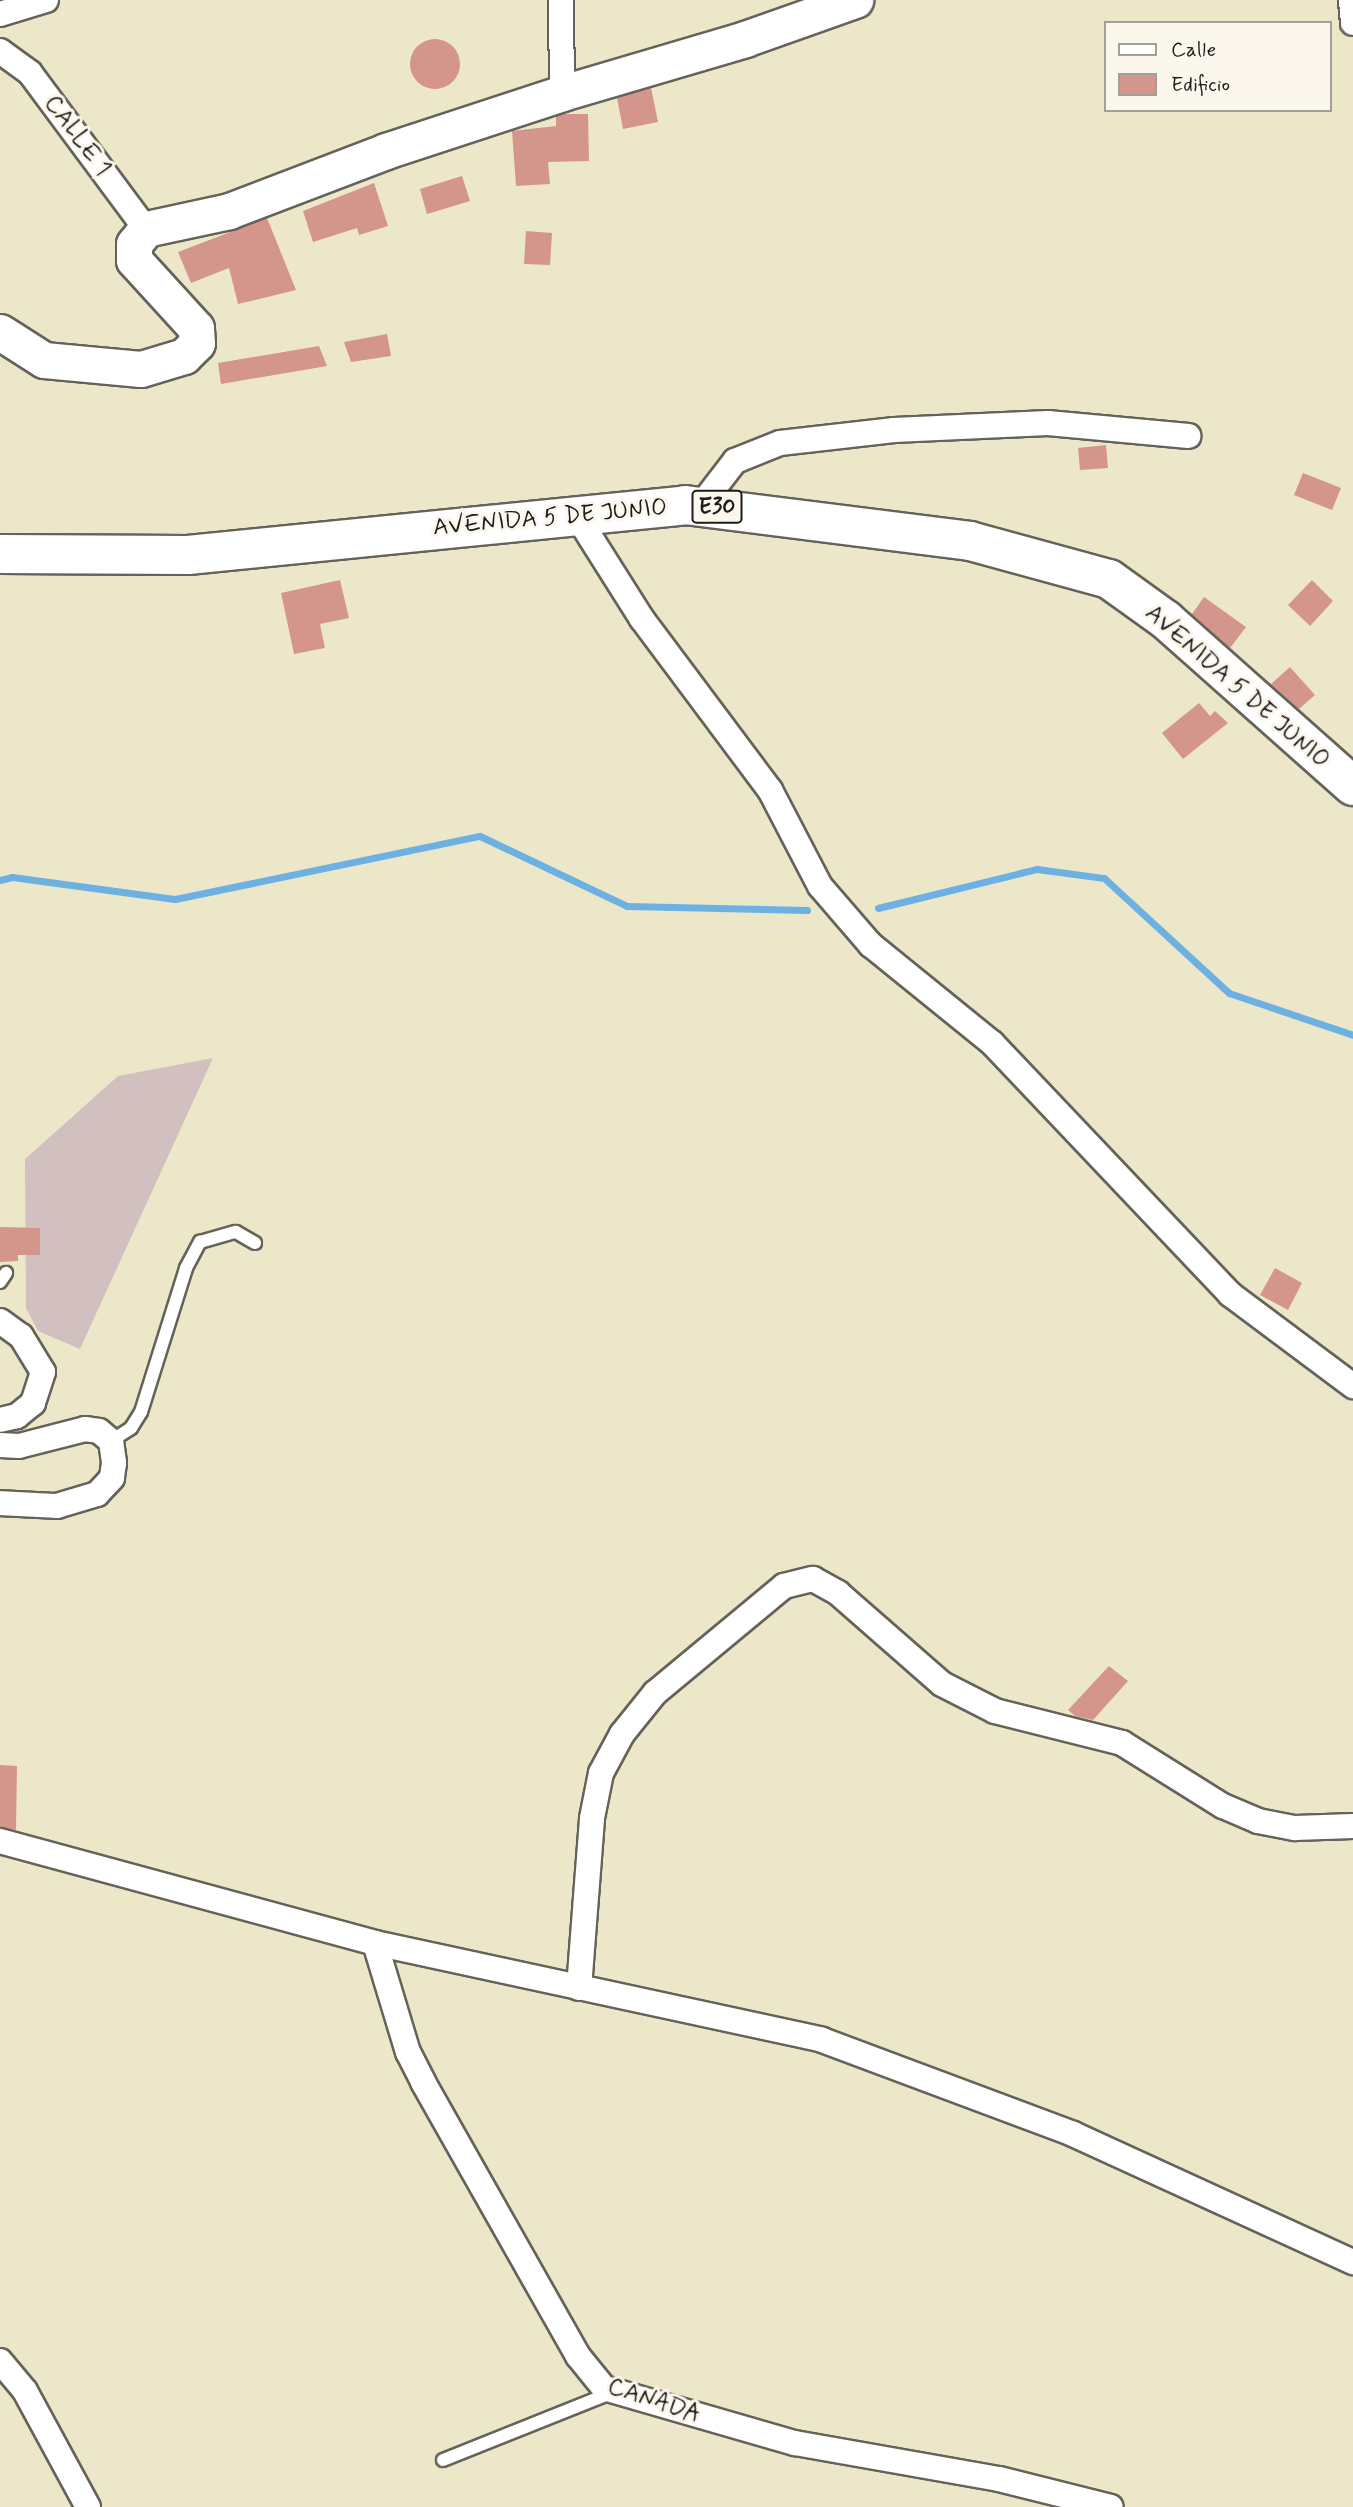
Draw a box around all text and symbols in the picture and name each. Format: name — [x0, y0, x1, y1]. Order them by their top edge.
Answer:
legend — [1104, 21, 1332, 112]
text: Calle — [1171, 36, 1216, 64]
text: Edificio — [1171, 71, 1230, 99]
street label: CALLE 1 — [37, 90, 117, 182]
road number: E30 — [691, 488, 743, 526]
street label: AVENIDA 5 DE JUNIO — [427, 493, 673, 543]
street label: AVENIDA 5 DE JUNIO — [1136, 596, 1338, 778]
street label: CANADA — [604, 2372, 704, 2430]

